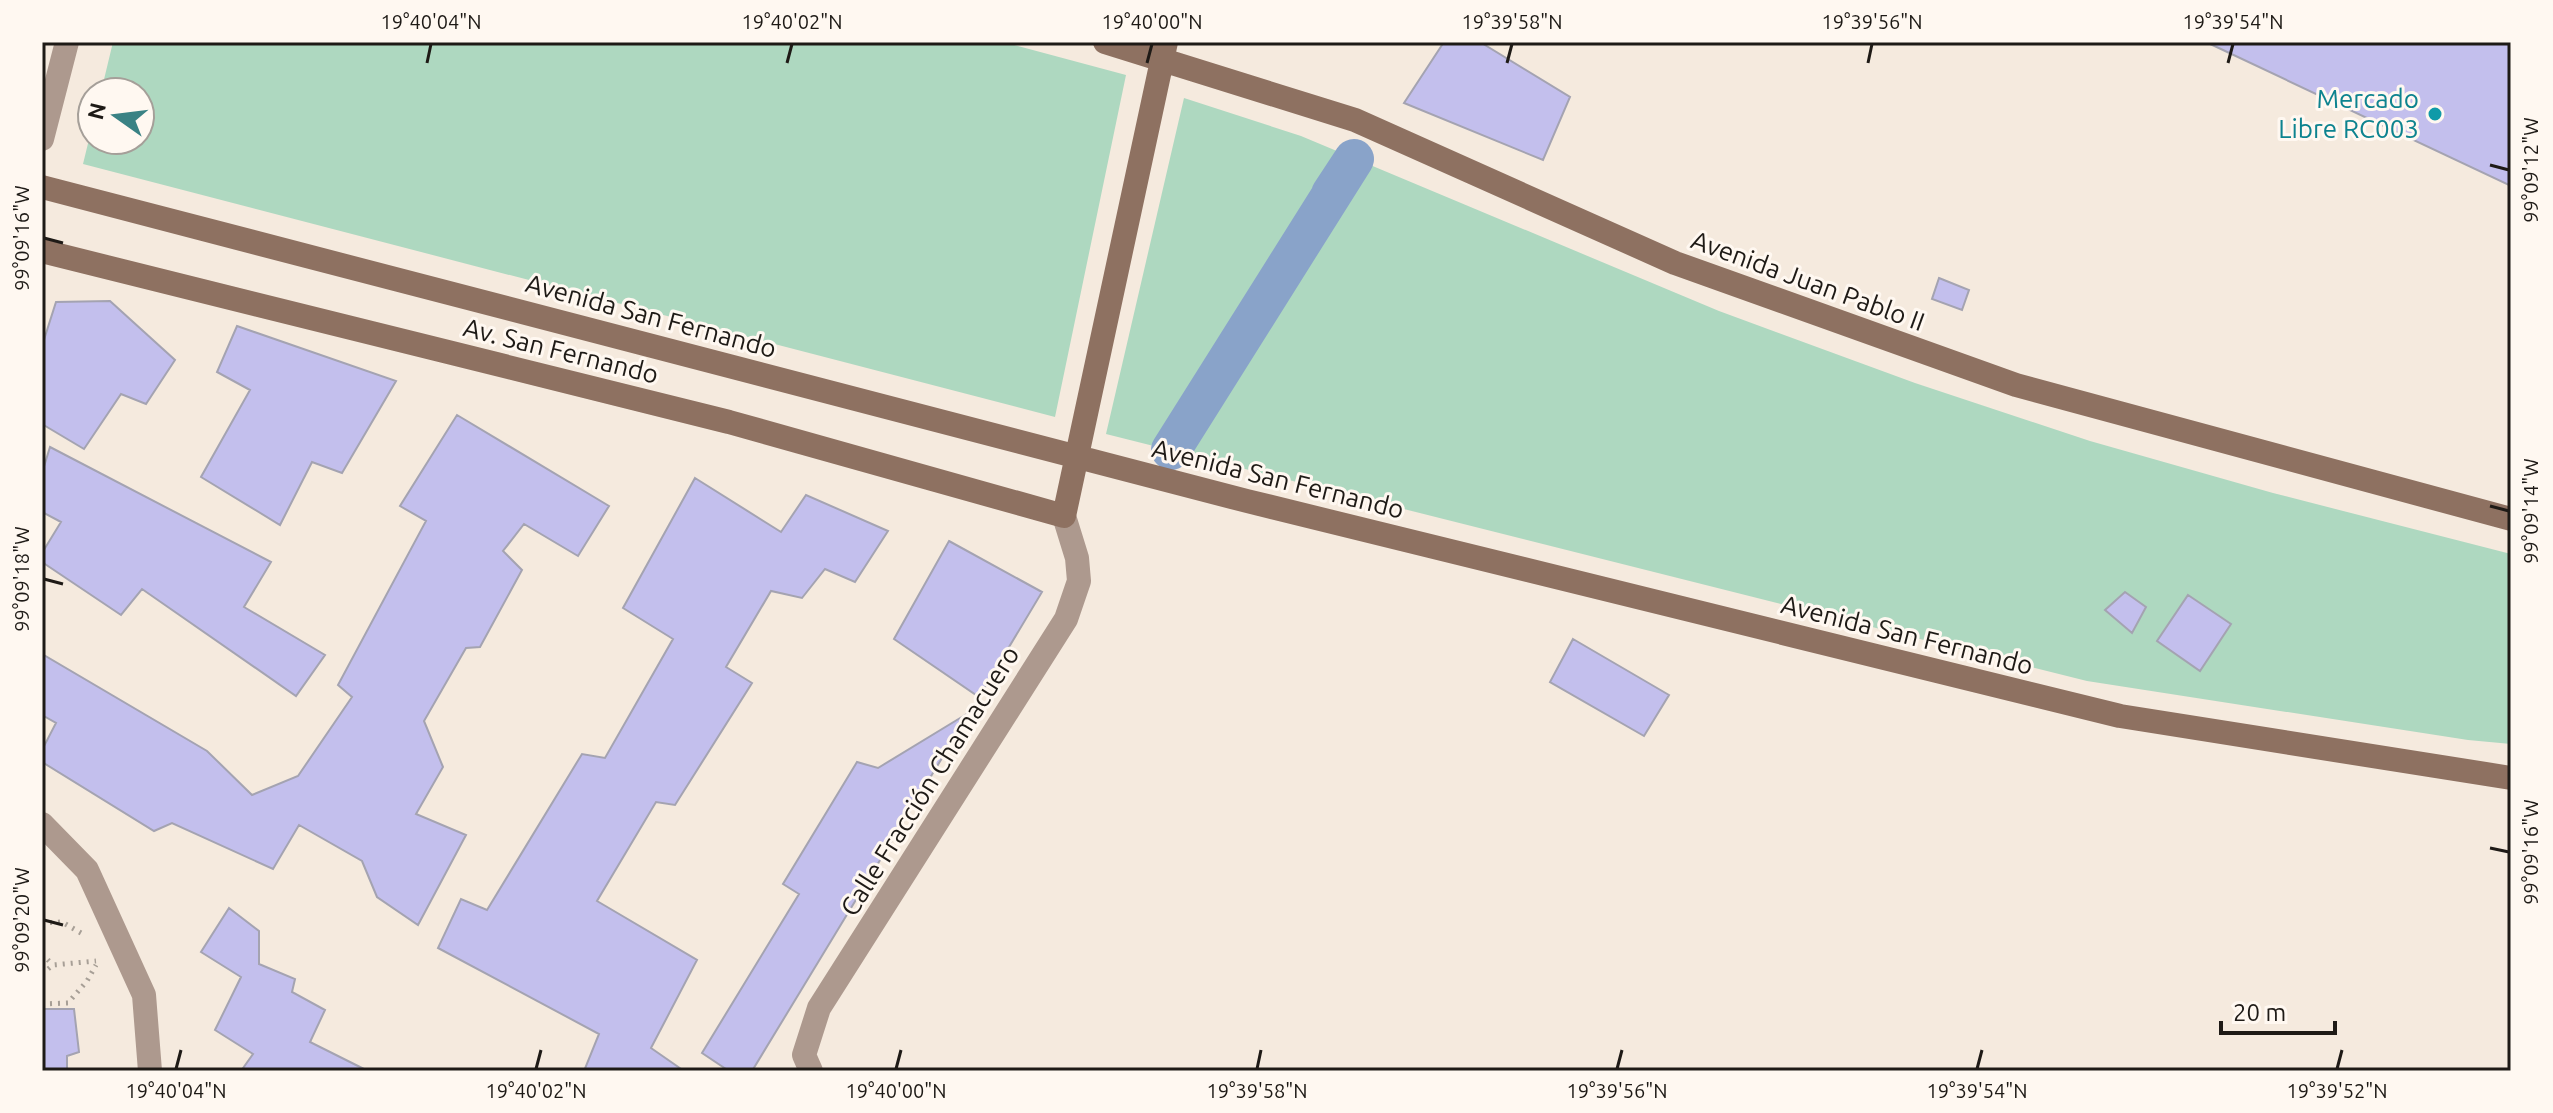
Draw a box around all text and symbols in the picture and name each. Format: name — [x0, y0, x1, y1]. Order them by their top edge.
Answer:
text: 19°40'04"N — [380, 10, 482, 33]
text: 19°40'02"N — [741, 10, 843, 33]
text: 19°40'00"N — [1101, 10, 1203, 33]
text: 19°39'58"N — [1461, 10, 1563, 33]
text: 19°39'56"N — [1821, 10, 1923, 33]
text: 19°39'54"N — [2182, 10, 2284, 33]
north arrow — [76, 76, 156, 156]
place label: Mercado Libre RC003 — [2278, 84, 2419, 143]
text: N — [82, 100, 110, 122]
marker: Mercado Libre RC003 — [2426, 105, 2444, 123]
text: 99°09'12"W — [2519, 117, 2542, 223]
text: 99°09'16"W — [10, 185, 33, 291]
street label: Avenida Juan Pablo II — [1688, 225, 1929, 336]
street label: Avenida San Fernando — [523, 268, 780, 363]
street label: Av. San Fernando — [461, 312, 662, 389]
street label: Avenida San Fernando — [1149, 433, 1407, 524]
text: 99°09'14"W — [2519, 458, 2542, 564]
text: 99°09'18"W — [10, 526, 33, 632]
street label: Avenida San Fernando — [1778, 589, 2036, 680]
street label: Calle Fracción Chamacuero — [835, 641, 1025, 921]
text: 99°09'16"W — [2519, 799, 2542, 905]
text: 99°09'20"W — [10, 867, 33, 973]
scale bar — [2221, 985, 2335, 1035]
text: 20 m — [2233, 999, 2286, 1026]
text: 19°40'04"N — [125, 1079, 227, 1102]
text: 19°40'02"N — [485, 1079, 587, 1102]
text: 19°40'00"N — [845, 1079, 947, 1102]
text: 19°39'58"N — [1206, 1079, 1308, 1102]
text: 19°39'56"N — [1566, 1079, 1668, 1102]
text: 19°39'54"N — [1926, 1079, 2028, 1102]
text: 19°39'52"N — [2286, 1079, 2388, 1102]

